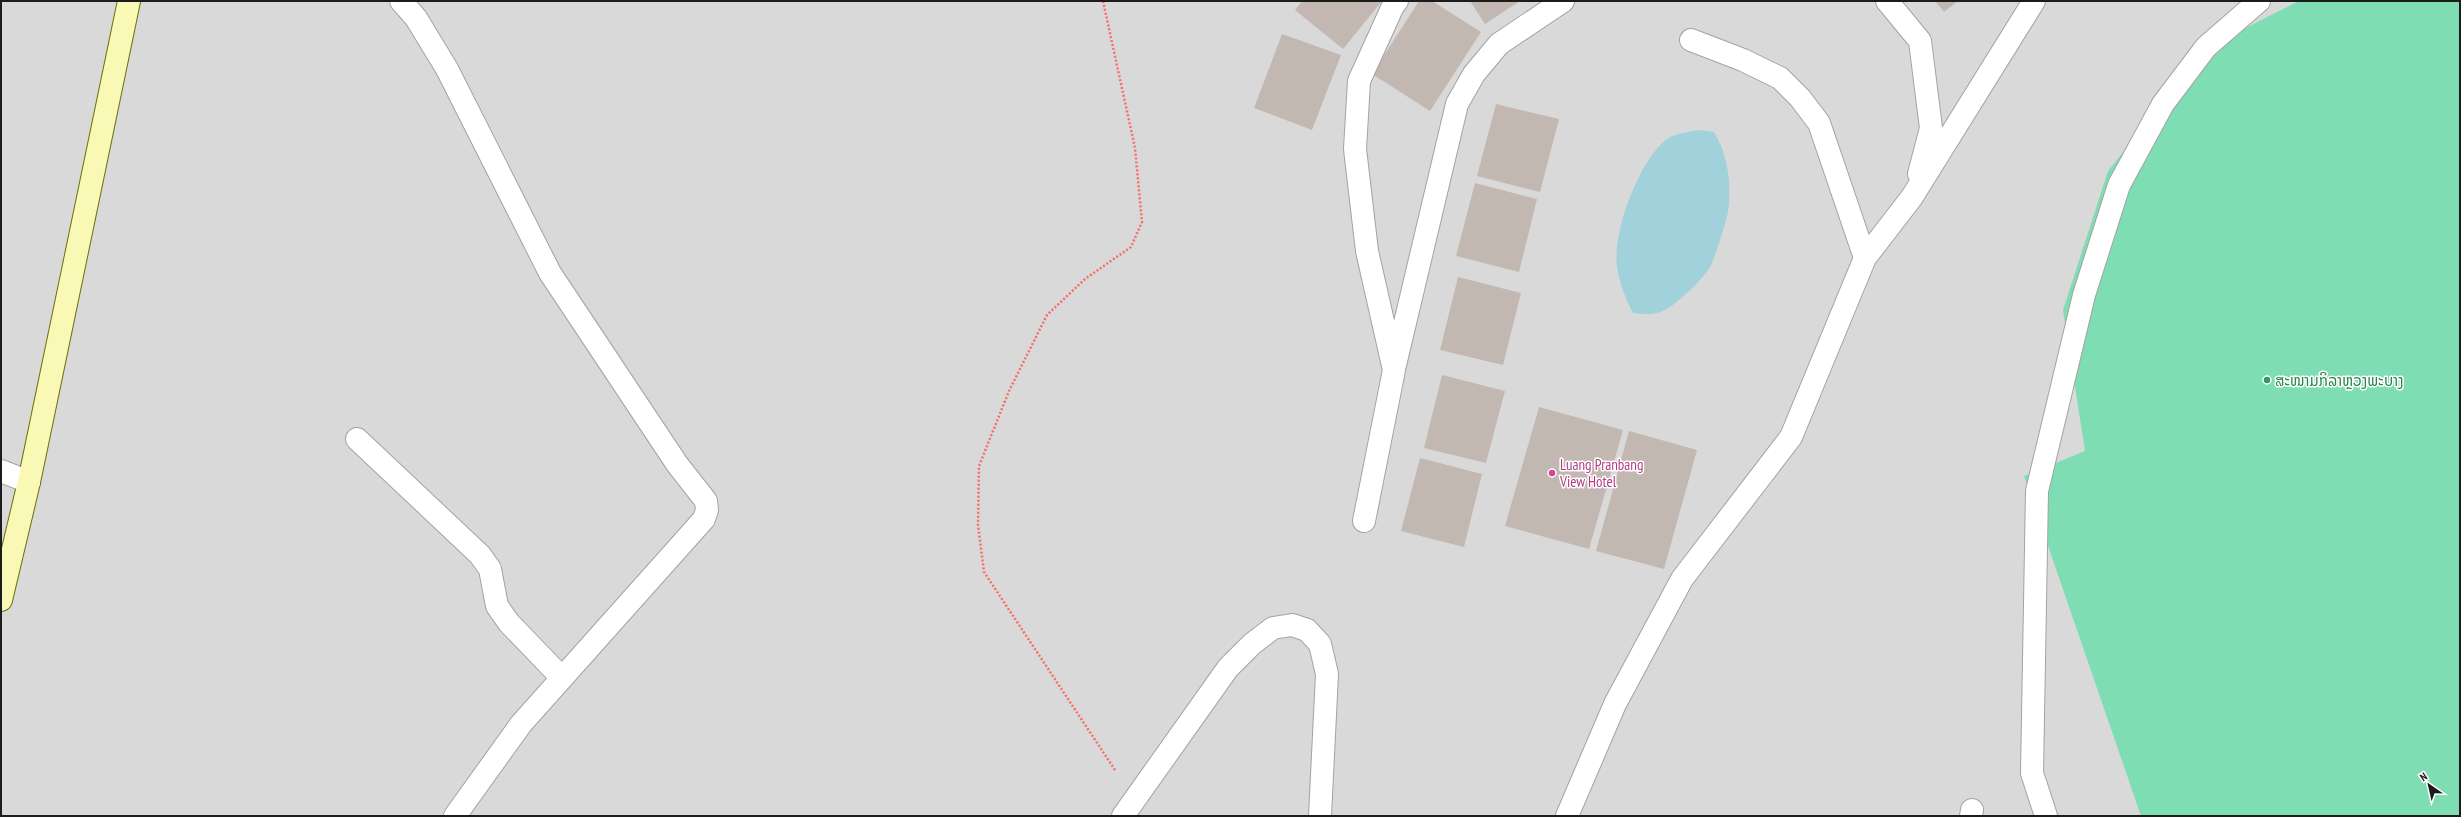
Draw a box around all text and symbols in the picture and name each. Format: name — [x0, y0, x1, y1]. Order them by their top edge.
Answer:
place label: ສະໜາມກິລາຫຼວງພະບາງ — [2275, 371, 2404, 390]
marker: ສະໜາມກິລາຫຼວງພະບາງ — [2262, 375, 2272, 385]
place label: Luang Pranbang View Hotel — [1559, 455, 1643, 491]
marker: Luang Pranbang View Hotel — [1547, 468, 1557, 478]
north arrow — [2409, 765, 2449, 805]
text: N — [2417, 769, 2430, 784]

